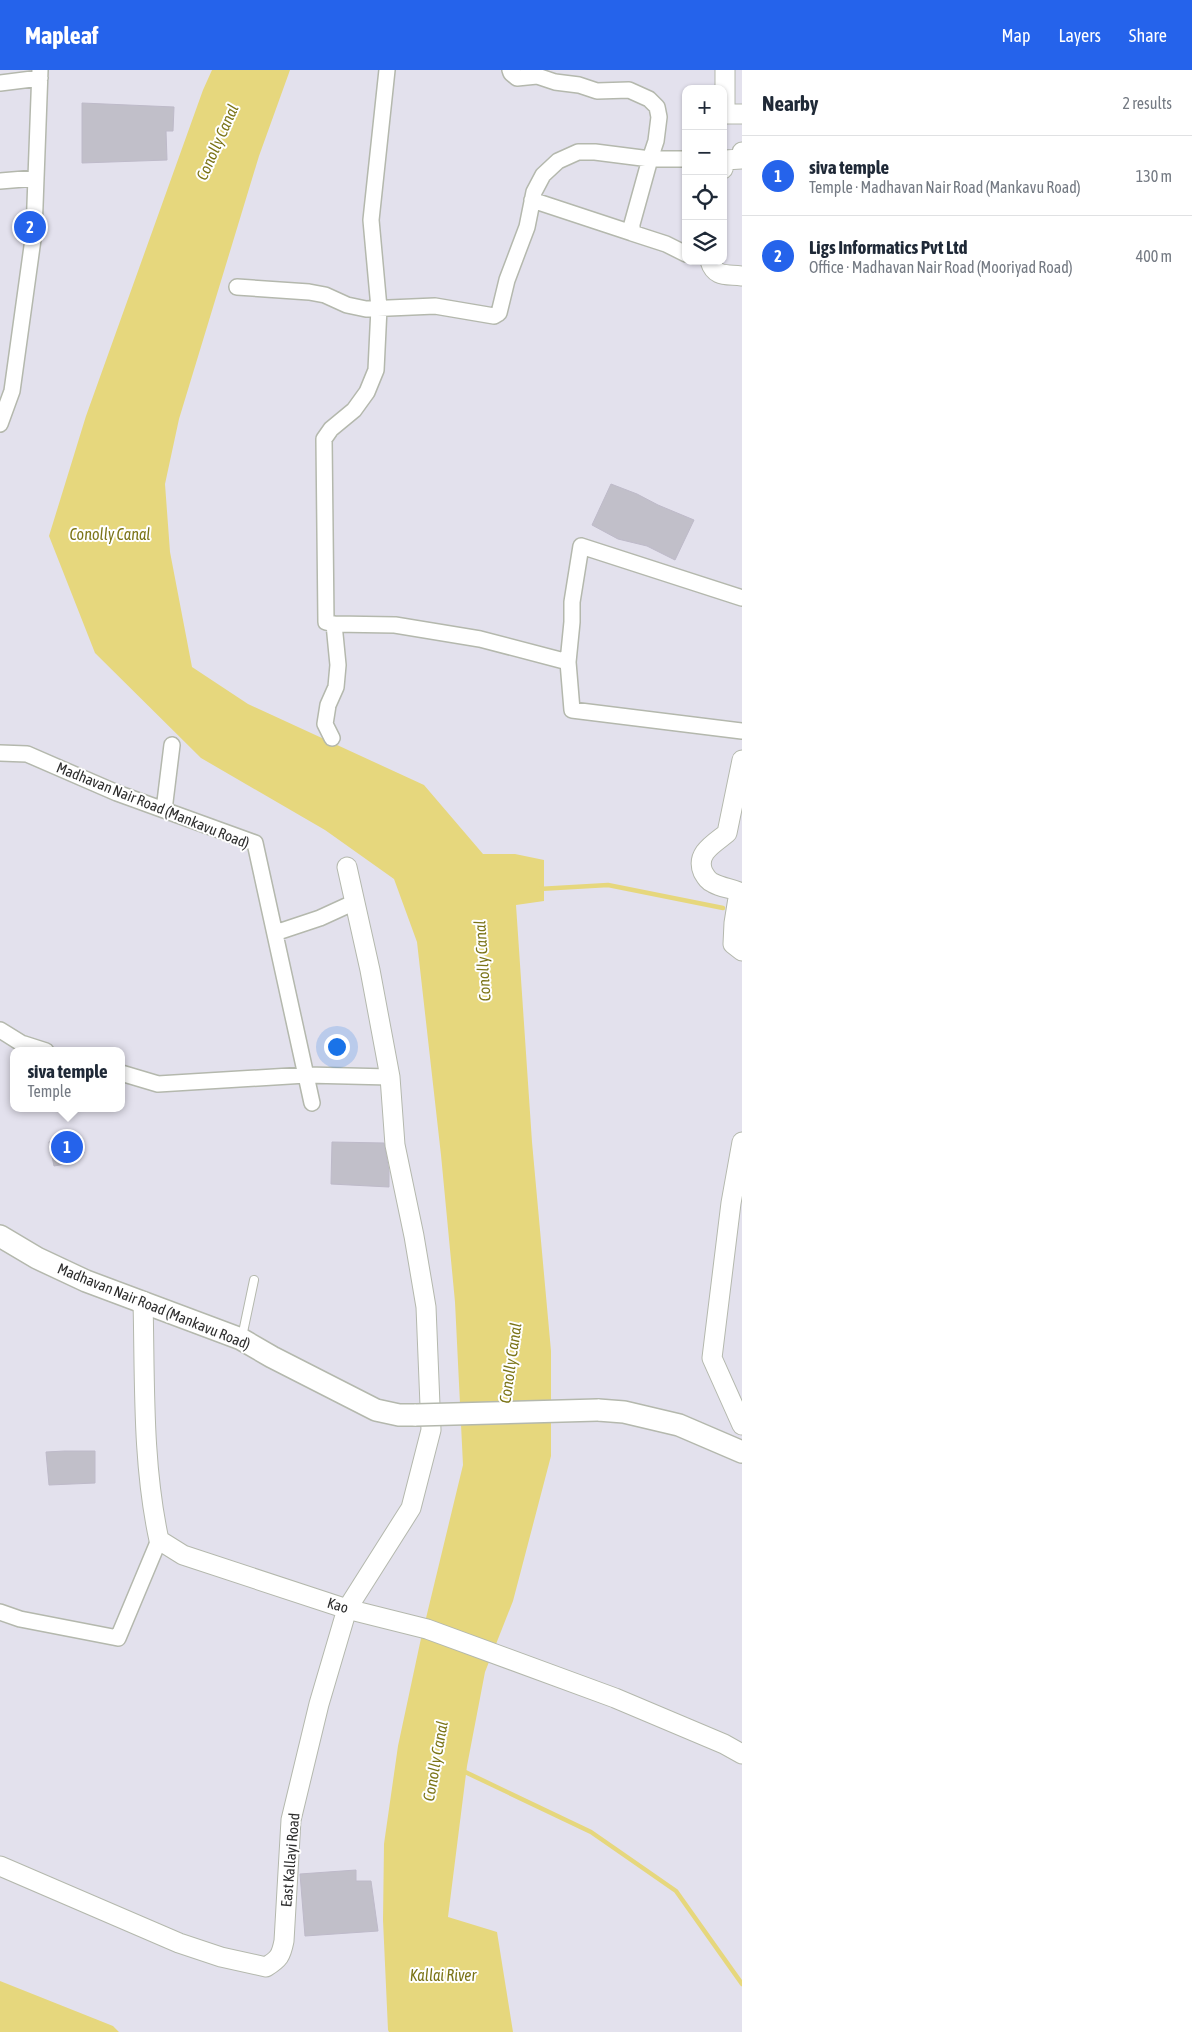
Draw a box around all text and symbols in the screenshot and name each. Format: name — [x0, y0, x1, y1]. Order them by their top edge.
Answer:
text: Mapleaf — [25, 22, 98, 49]
text: Map — [1001, 25, 1030, 46]
text: Layers — [1058, 25, 1101, 46]
text: Share — [1129, 25, 1167, 46]
map controls — [682, 85, 727, 265]
button: + — [682, 85, 727, 130]
text: Nearby — [762, 91, 818, 115]
text: 2 results — [1122, 94, 1172, 112]
water label: Conolly Canal — [192, 101, 243, 183]
button: − — [682, 130, 727, 175]
text: siva temple — [809, 156, 889, 178]
text: 1 — [774, 167, 782, 185]
text: 130 m — [1136, 167, 1172, 185]
button: locate — [682, 175, 727, 220]
text: Temple · Madhavan Nair Road (Mankavu Road) — [809, 178, 1081, 196]
pin: 2 — [14, 208, 46, 246]
button: layers — [682, 220, 727, 265]
text: Ligs Informatics Pvt Ltd — [809, 236, 968, 258]
text: 2 — [774, 247, 782, 265]
text: 400 m — [1136, 247, 1172, 265]
text: Office · Madhavan Nair Road (Mooriyad Road) — [809, 258, 1073, 276]
water label: Conolly Canal — [69, 525, 151, 544]
street label: Madhavan Nair Road (Mankavu Road) — [54, 758, 252, 852]
water label: Conolly Canal — [470, 920, 495, 1002]
your location — [324, 1034, 350, 1060]
popup — [10, 1047, 125, 1112]
text: siva temple — [27, 1060, 108, 1082]
text: Temple — [27, 1082, 71, 1100]
pin: 1 — [51, 1128, 83, 1166]
street label: Madhavan Nair Road (Mankavu Road) — [55, 1259, 253, 1353]
water label: Conolly Canal — [495, 1322, 526, 1405]
street label: Kao — [325, 1594, 351, 1616]
water label: Conolly Canal — [419, 1719, 452, 1803]
street label: East Kallayi Road — [277, 1812, 303, 1908]
water label: Kallai River — [410, 1966, 478, 1984]

